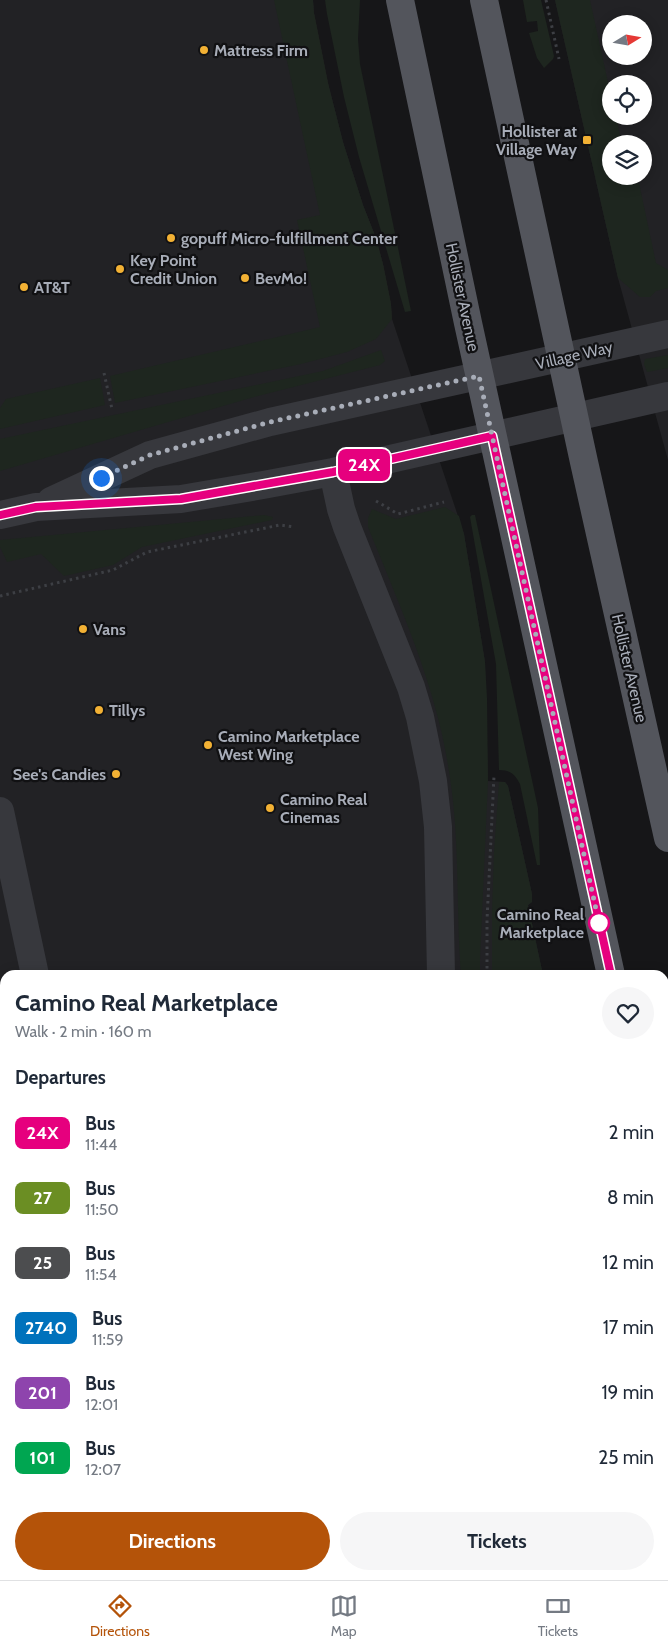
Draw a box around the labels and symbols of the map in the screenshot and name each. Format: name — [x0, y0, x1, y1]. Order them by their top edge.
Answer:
north arrow — [602, 15, 652, 65]
place label: Mattress Firm — [214, 41, 308, 60]
marker: Mattress Firm — [198, 44, 210, 56]
place label: Hollister at Village Way — [496, 122, 577, 159]
marker: Hollister at Village Way — [581, 134, 593, 146]
place label: gopuff Micro-fulfillment Center — [181, 229, 398, 248]
marker: gopuff Micro-fulfillment Center — [165, 232, 177, 244]
street label: Hollister Avenue — [442, 241, 483, 353]
place label: Key Point Credit Union — [130, 251, 217, 288]
marker: Key Point Credit Union — [114, 263, 126, 275]
place label: BevMo! — [255, 269, 307, 288]
marker: BevMo! — [239, 272, 251, 284]
place label: AT&T — [34, 278, 70, 297]
marker: AT&T — [18, 281, 30, 293]
street label: Village Way — [534, 337, 615, 374]
line badge: 24X — [335, 449, 393, 481]
your location — [89, 466, 114, 491]
street label: Hollister Avenue — [608, 612, 651, 724]
place label: Vans — [93, 620, 126, 639]
marker: Vans — [77, 623, 89, 635]
place label: Tillys — [109, 701, 145, 720]
marker: Tillys — [93, 704, 105, 716]
place label: Camino Marketplace West Wing — [218, 727, 359, 764]
marker: Camino Marketplace West Wing — [202, 739, 214, 751]
place label: See's Candies — [13, 765, 106, 784]
marker: See's Candies — [110, 768, 122, 780]
place label: Camino Real Cinemas — [280, 790, 367, 827]
marker: Camino Real Cinemas — [264, 802, 276, 814]
place label: Camino Real Marketplace — [497, 905, 584, 942]
marker: Camino Real Marketplace — [588, 912, 610, 934]

